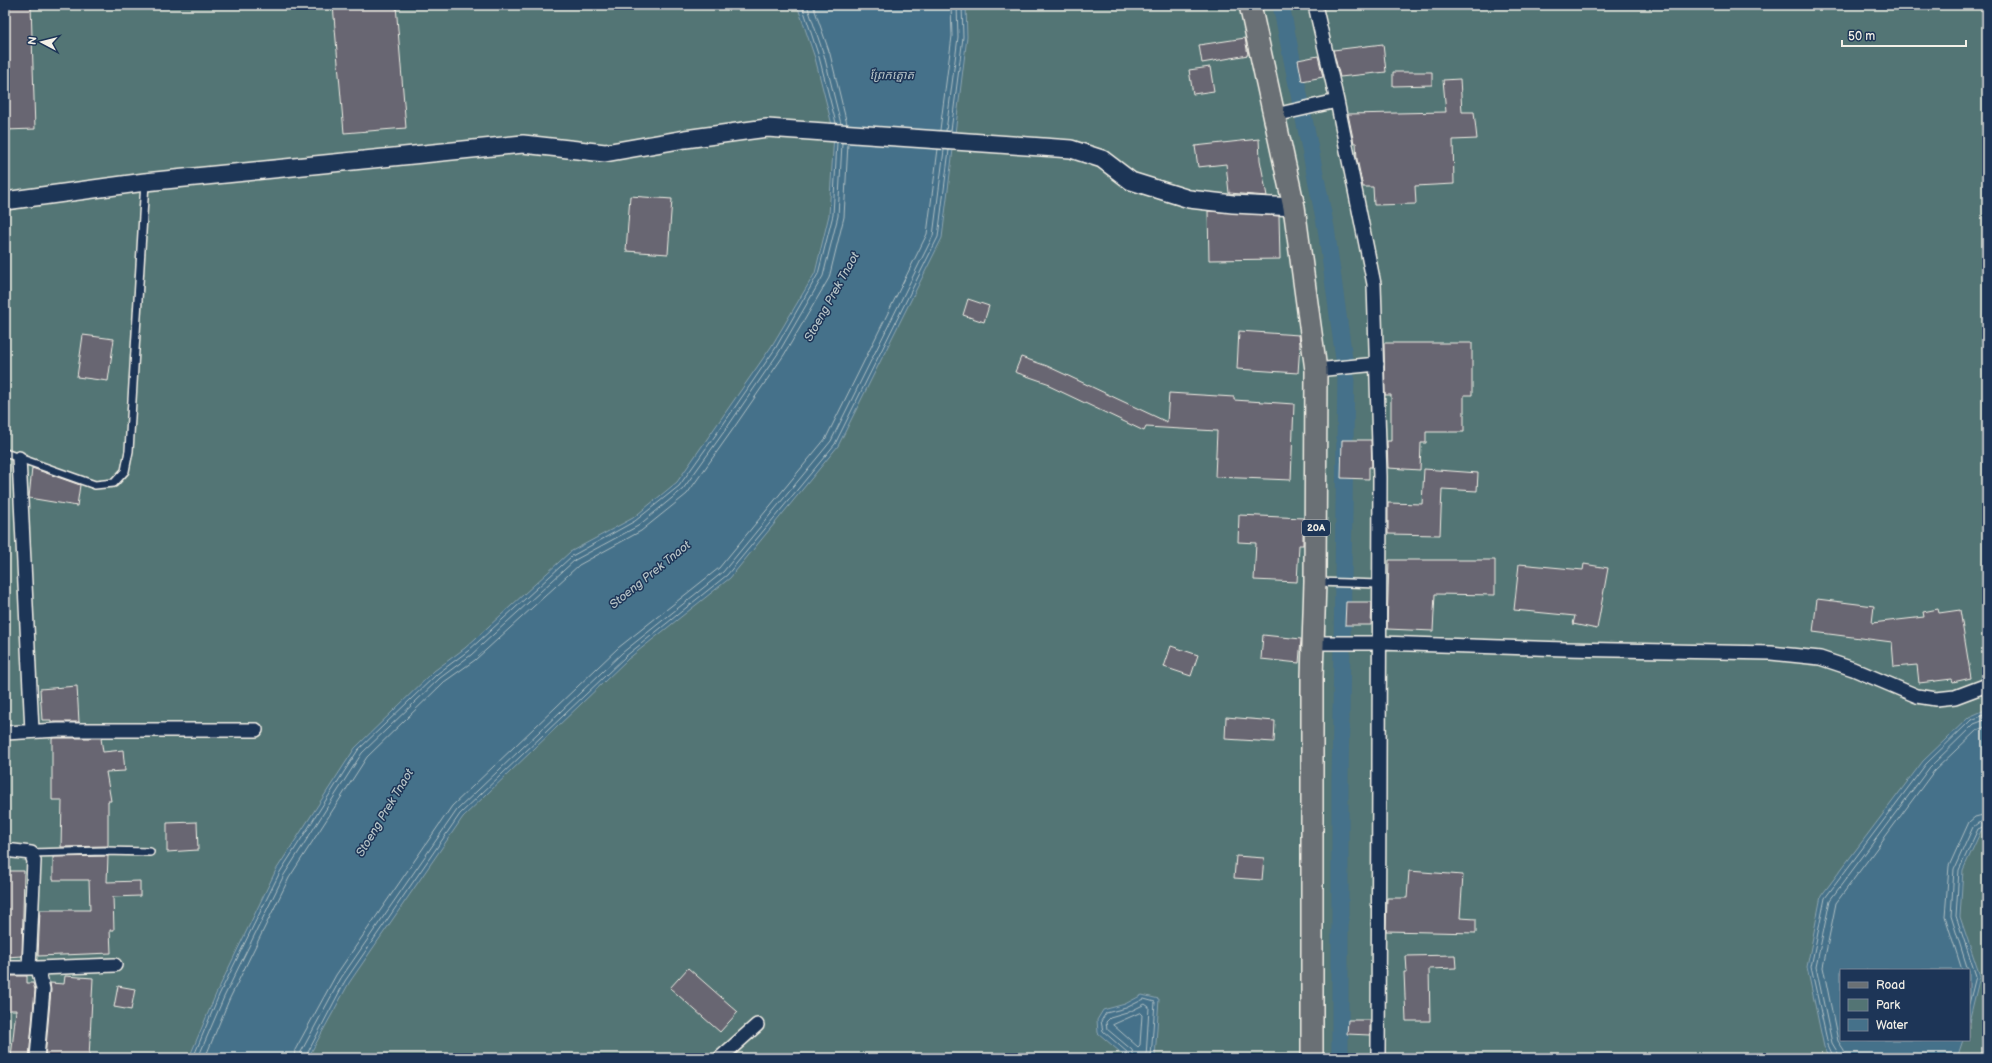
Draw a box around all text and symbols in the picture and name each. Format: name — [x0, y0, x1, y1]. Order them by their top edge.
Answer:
north arrow — [22, 22, 62, 62]
scale bar — [1842, 22, 1966, 48]
text: 50 m — [1848, 29, 1875, 44]
text: N — [26, 36, 40, 46]
water label: ព្រែកត្នោត — [870, 68, 916, 83]
water label: Stoeng Prek Tnaot — [801, 249, 863, 344]
road number: 20A — [1302, 520, 1330, 536]
water label: Stoeng Prek Tnaot — [606, 538, 694, 612]
water label: Stoeng Prek Tnaot — [353, 766, 417, 860]
legend — [1840, 969, 1970, 1041]
text: Road — [1876, 978, 1905, 993]
text: Park — [1876, 998, 1900, 1013]
text: Water — [1876, 1018, 1908, 1033]

